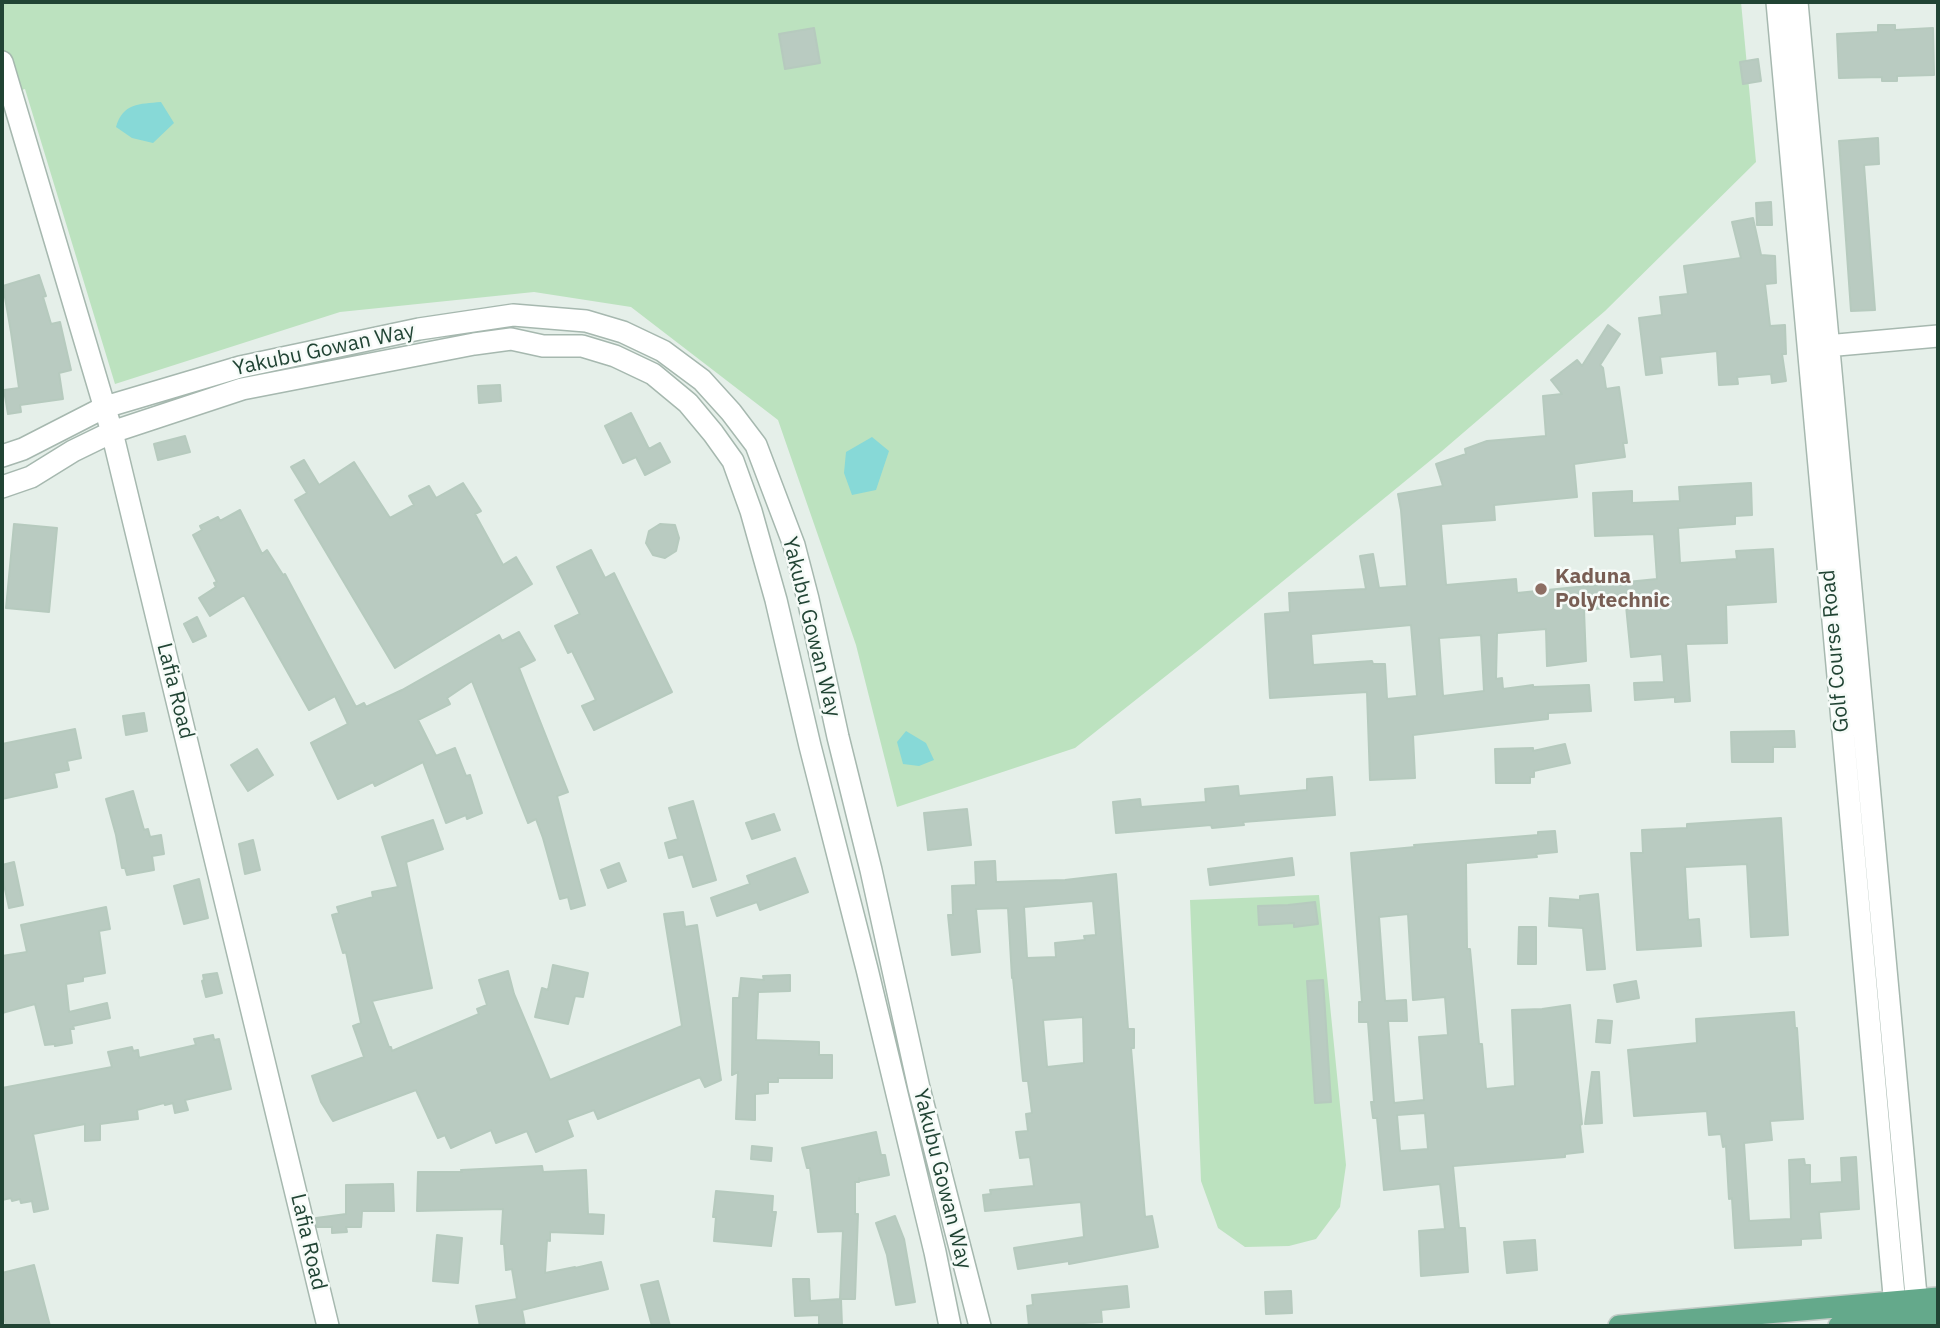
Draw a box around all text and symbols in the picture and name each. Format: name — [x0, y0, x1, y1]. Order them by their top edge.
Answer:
street label: Yakubu Gowan Way — [231, 318, 417, 382]
street label: Yakubu Gowan Way — [776, 534, 846, 720]
place label: Kaduna Polytechnic — [1555, 564, 1670, 614]
street label: Golf Course Road — [1815, 569, 1855, 733]
marker: Kaduna Polytechnic — [1533, 581, 1549, 597]
street label: Lafia Road — [151, 640, 199, 742]
street label: Yakubu Gowan Way — [907, 1086, 977, 1272]
street label: Lafia Road — [285, 1191, 331, 1293]

